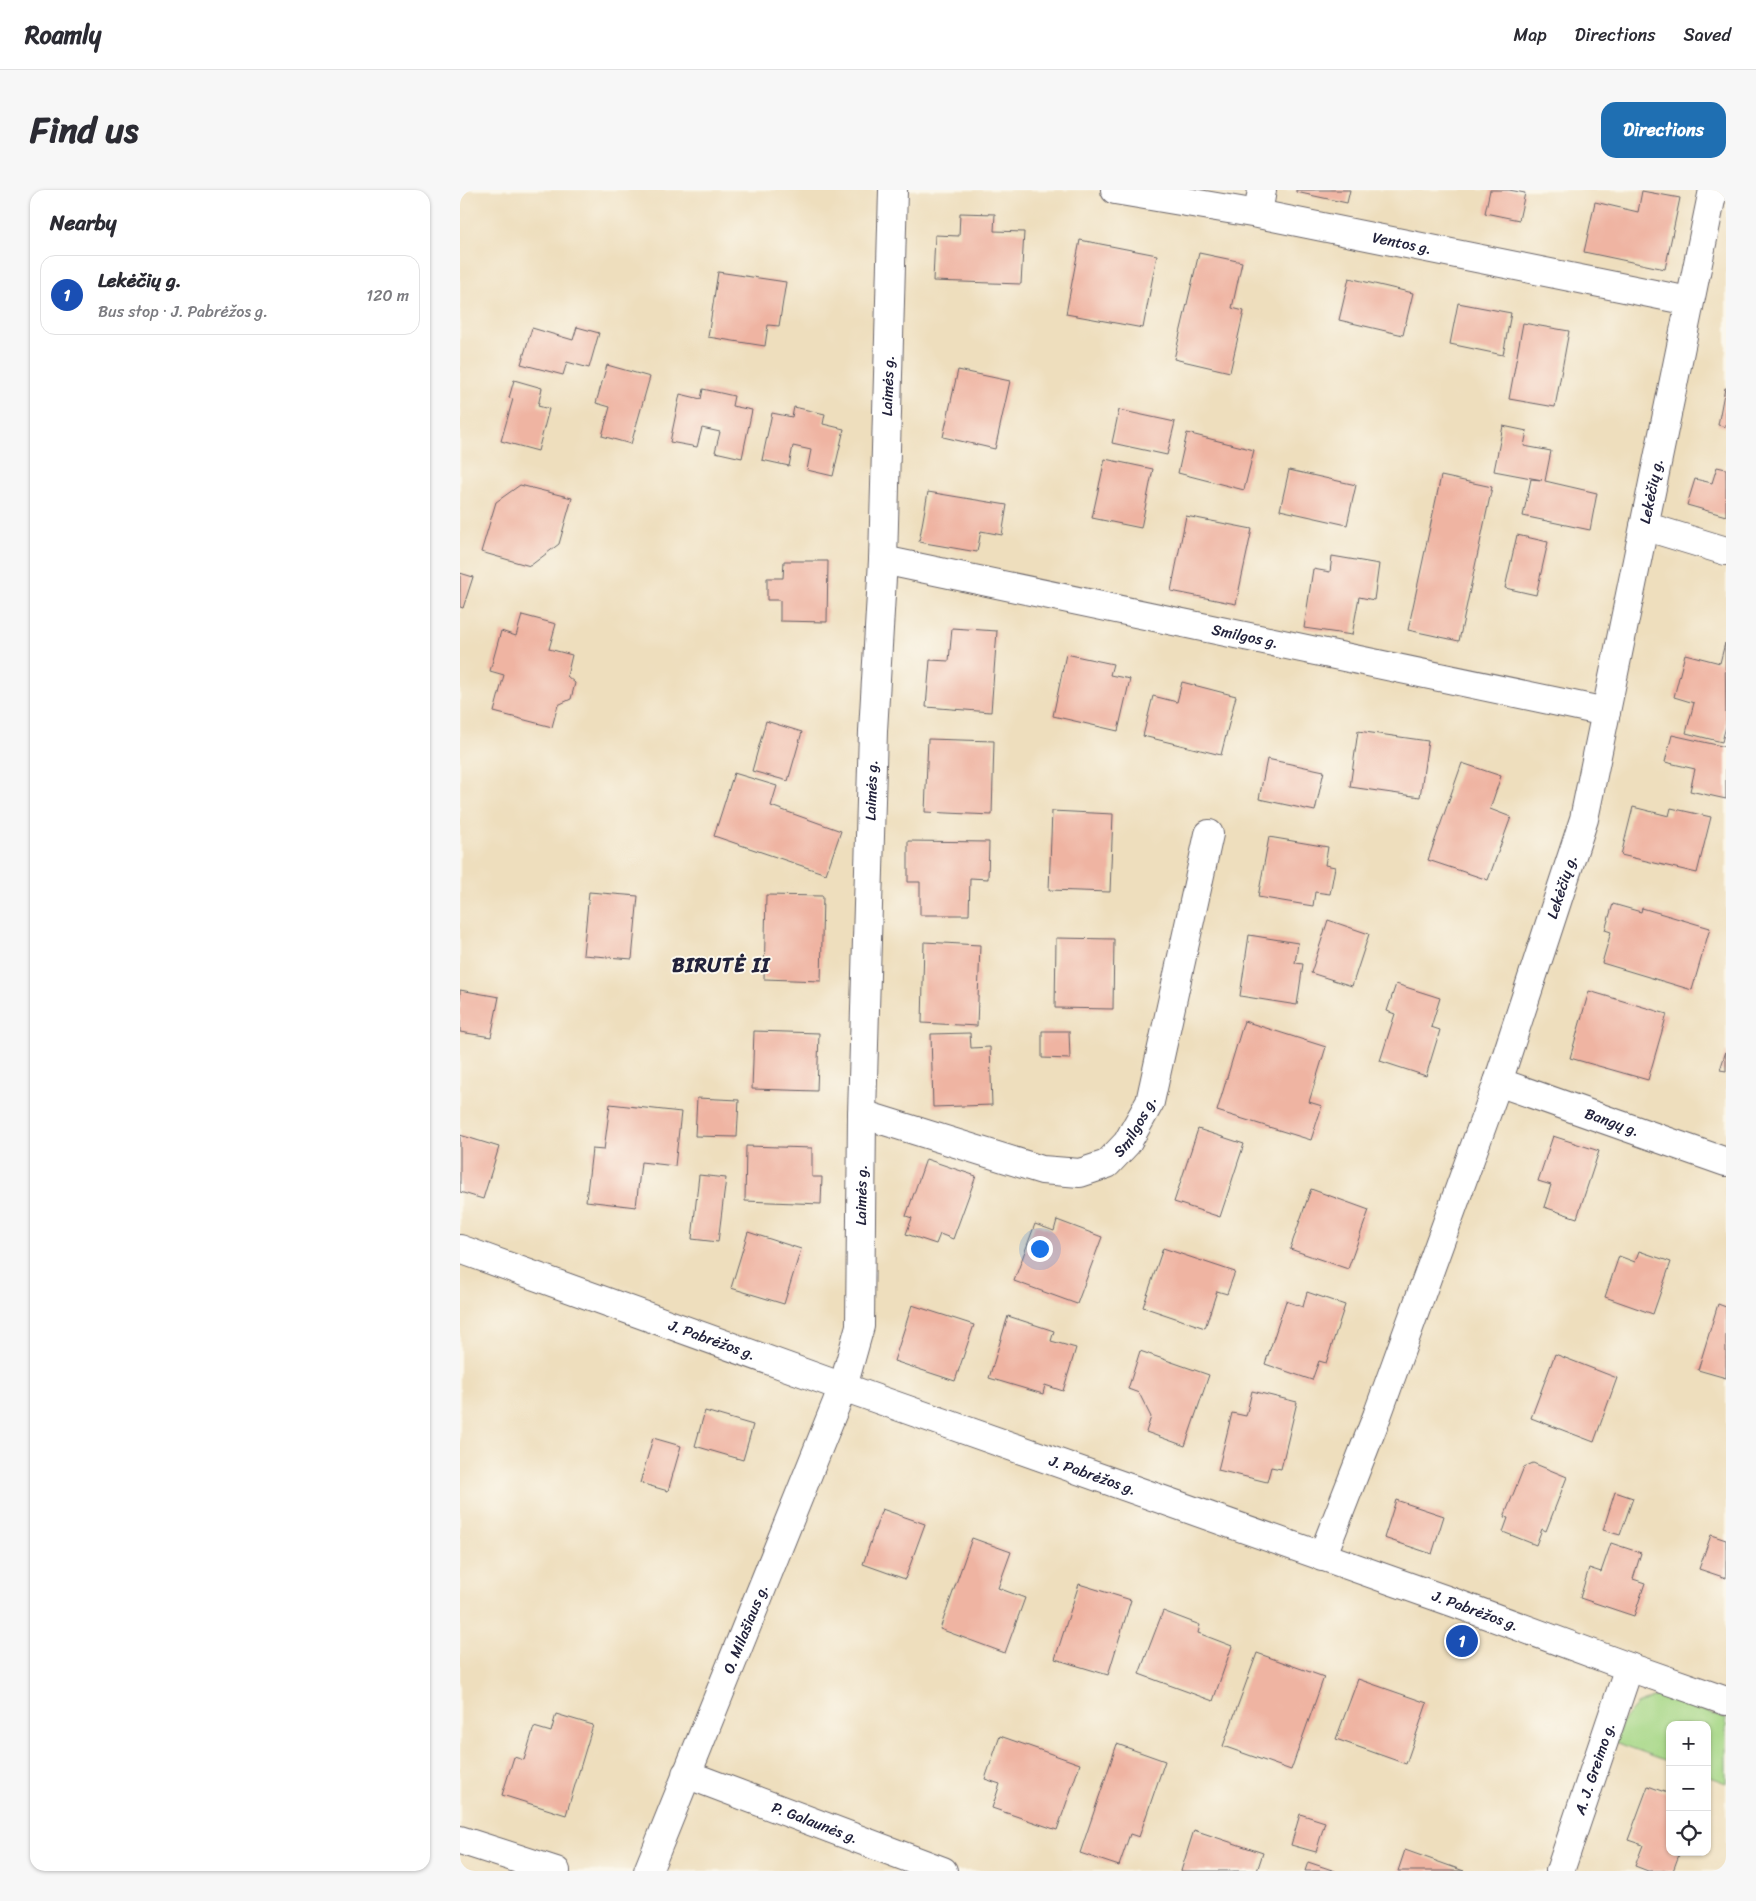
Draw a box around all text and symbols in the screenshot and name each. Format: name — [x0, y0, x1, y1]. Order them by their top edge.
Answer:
text: Roamly — [25, 14, 101, 56]
text: Map — [1514, 19, 1547, 51]
text: Directions — [1575, 19, 1656, 51]
text: Saved — [1684, 19, 1731, 51]
text: Find us — [30, 99, 138, 161]
button: Directions — [1601, 102, 1726, 158]
text: Nearby — [50, 204, 116, 242]
street label: Ventos g. — [1370, 224, 1434, 262]
text: Lekėčių g. — [98, 264, 182, 297]
text: 1 — [64, 281, 70, 310]
text: 120 m — [366, 281, 409, 310]
text: Bus stop · J. Pabrėžos g. — [98, 297, 268, 326]
street label: Laimės g. — [874, 355, 902, 416]
street label: Lekėčių g. — [1632, 456, 1671, 526]
street label: Smilgos g. — [1209, 616, 1281, 656]
street label: Laimės g. — [857, 760, 885, 821]
street label: Lekėčių g. — [1539, 851, 1584, 922]
district label: BIRUTĖ II — [672, 948, 771, 983]
street label: Smilgos g. — [1107, 1095, 1164, 1163]
street label: Bangų g. — [1581, 1100, 1643, 1144]
street label: Laimės g. — [848, 1165, 875, 1226]
your location — [1027, 1236, 1053, 1262]
street label: J. Pabrėžos g. — [664, 1312, 759, 1367]
street label: J. Pabrėžos g. — [1045, 1447, 1140, 1503]
street label: O. Milašiaus g. — [716, 1580, 775, 1678]
street label: J. Pabrėžos g. — [1428, 1583, 1523, 1638]
pin: 1 — [1446, 1622, 1478, 1660]
street label: A. J. Greimo g. — [1567, 1719, 1622, 1819]
map controls — [1666, 1721, 1711, 1856]
button: + — [1666, 1721, 1711, 1766]
button: − — [1666, 1766, 1711, 1811]
street label: P. Galaunės g. — [768, 1795, 862, 1851]
button: locate — [1666, 1811, 1711, 1856]

